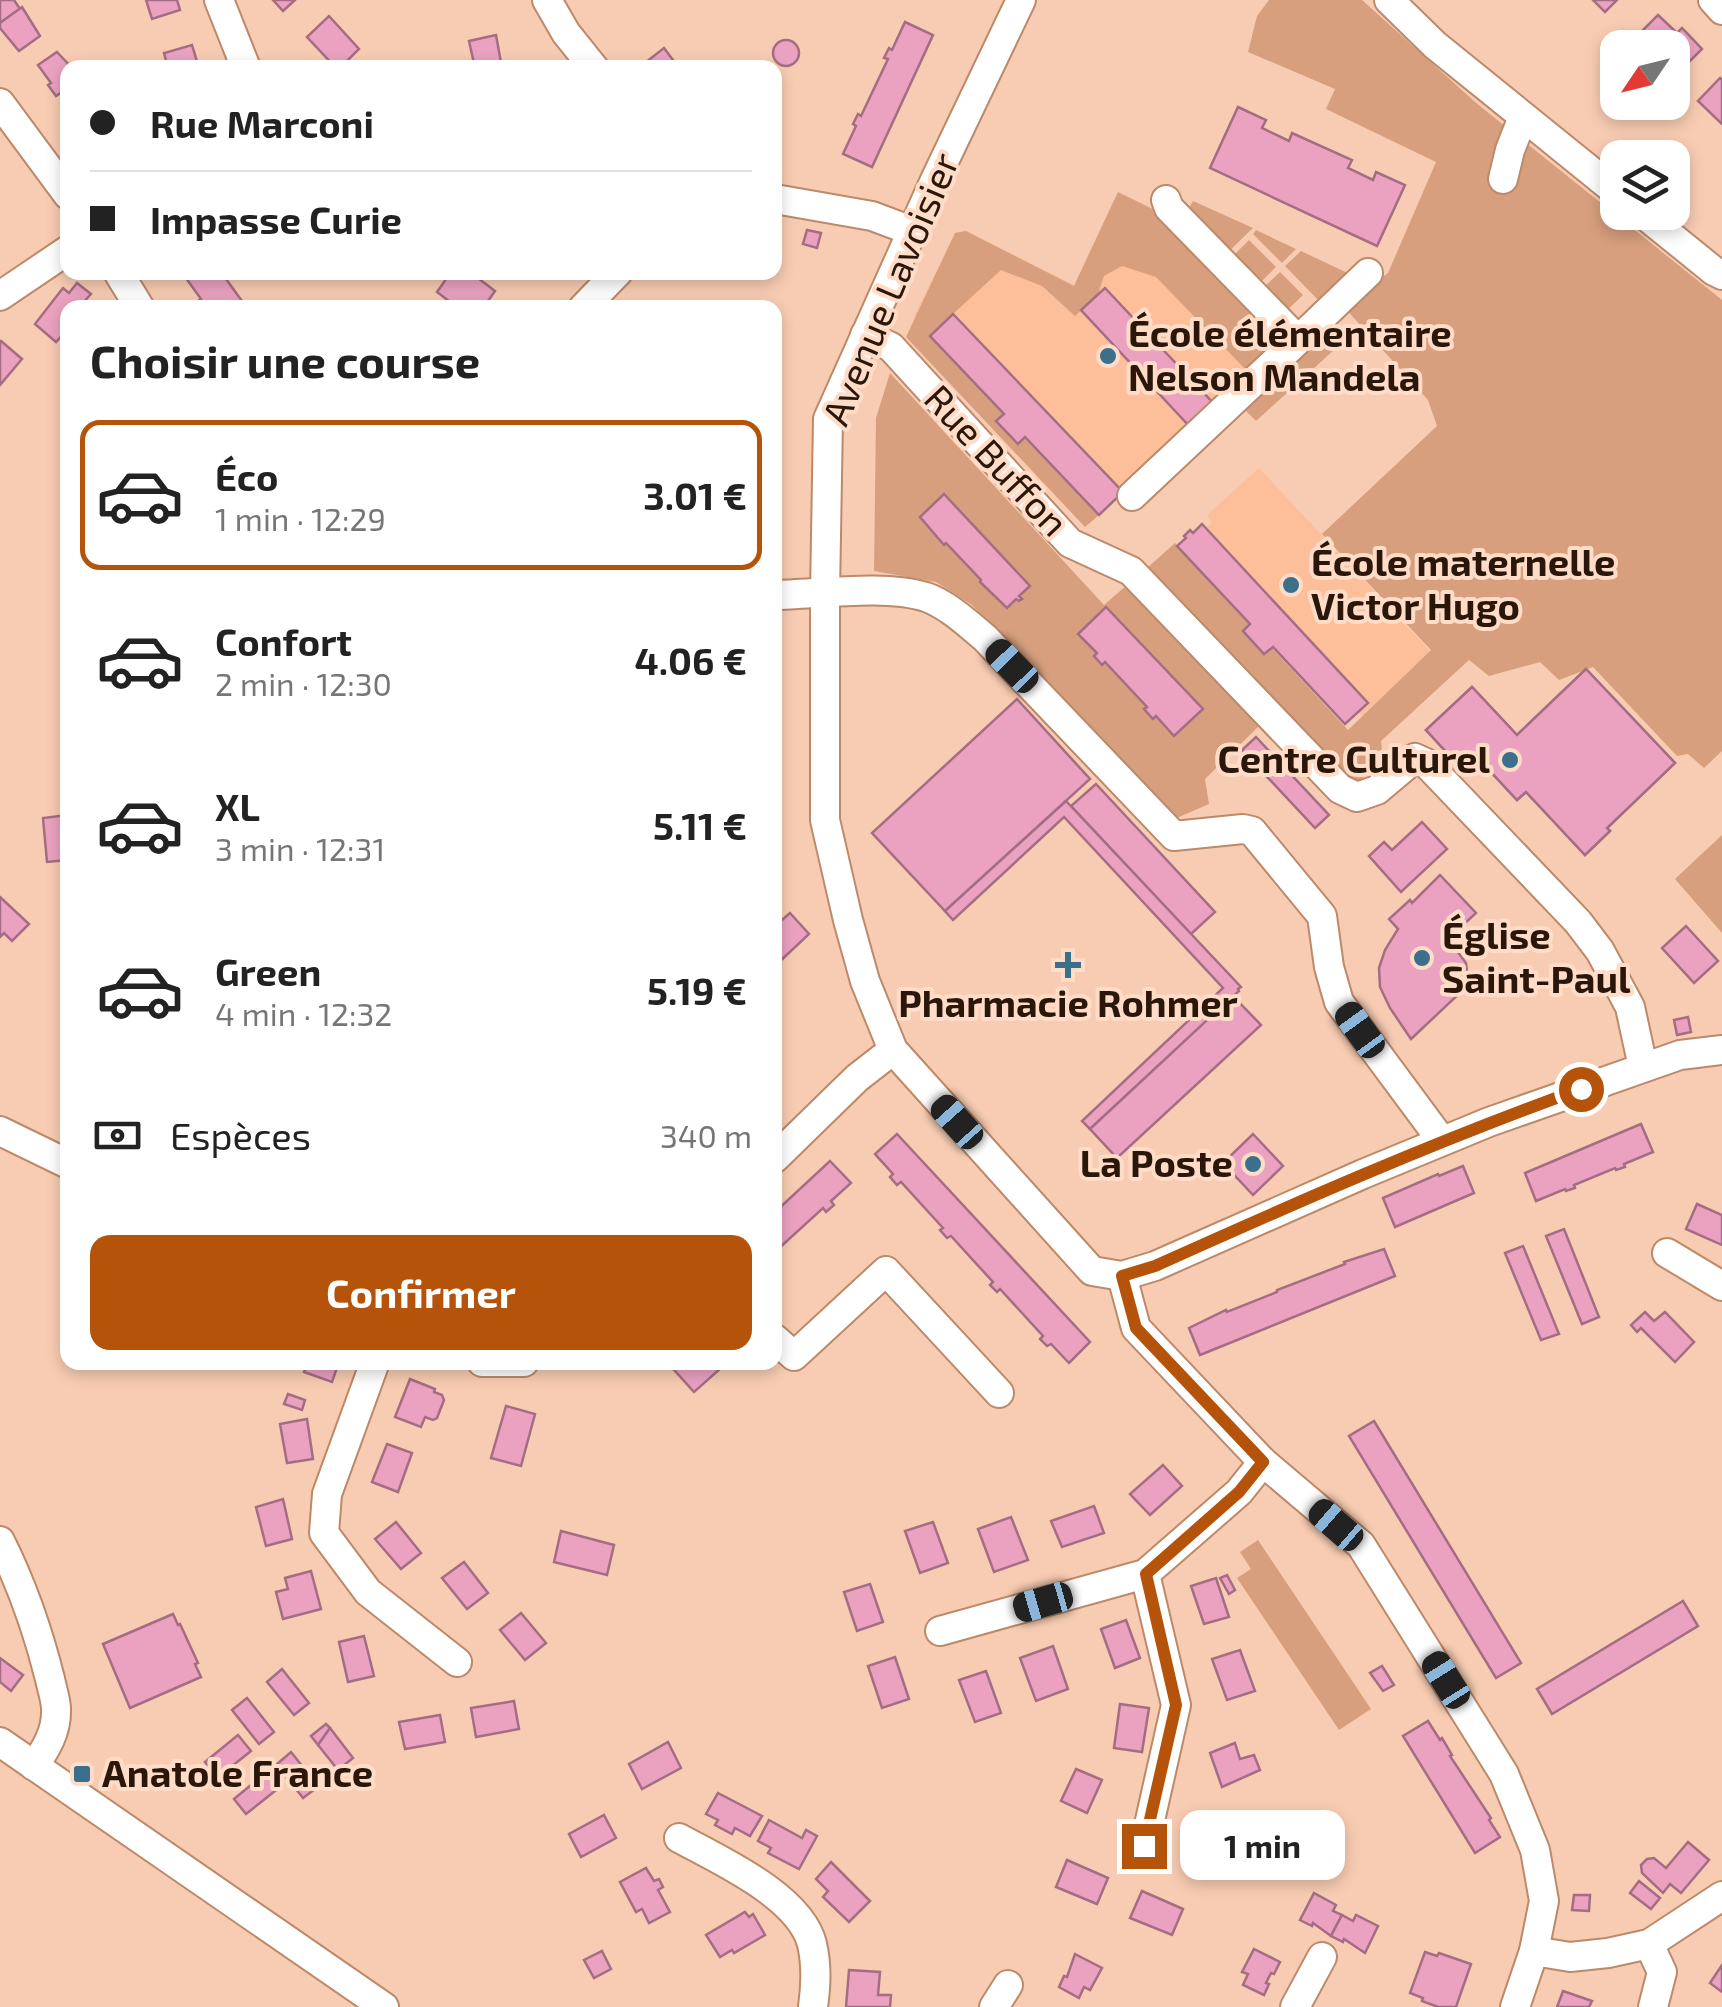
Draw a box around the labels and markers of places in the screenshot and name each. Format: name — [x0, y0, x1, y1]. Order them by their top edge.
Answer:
place label: École élémentaire Nelson Mandela — [1128, 309, 1452, 399]
marker: École élémentaire Nelson Mandela — [1097, 345, 1119, 367]
place label: École maternelle Victor Hugo — [1311, 538, 1616, 628]
marker: École maternelle Victor Hugo — [1280, 574, 1302, 596]
place label: Centre Culturel — [1218, 735, 1491, 781]
marker: Centre Culturel — [1499, 749, 1521, 771]
place label: Église Saint-Paul — [1442, 911, 1631, 1001]
marker: Église Saint-Paul — [1411, 947, 1433, 969]
marker: Pharmacie Rohmer — [1057, 954, 1079, 976]
place label: Pharmacie Rohmer — [898, 979, 1238, 1025]
place label: La Poste — [1080, 1139, 1233, 1185]
marker: La Poste — [1242, 1153, 1264, 1175]
place label: Anatole France — [102, 1749, 373, 1795]
marker: Anatole France — [71, 1763, 93, 1785]

